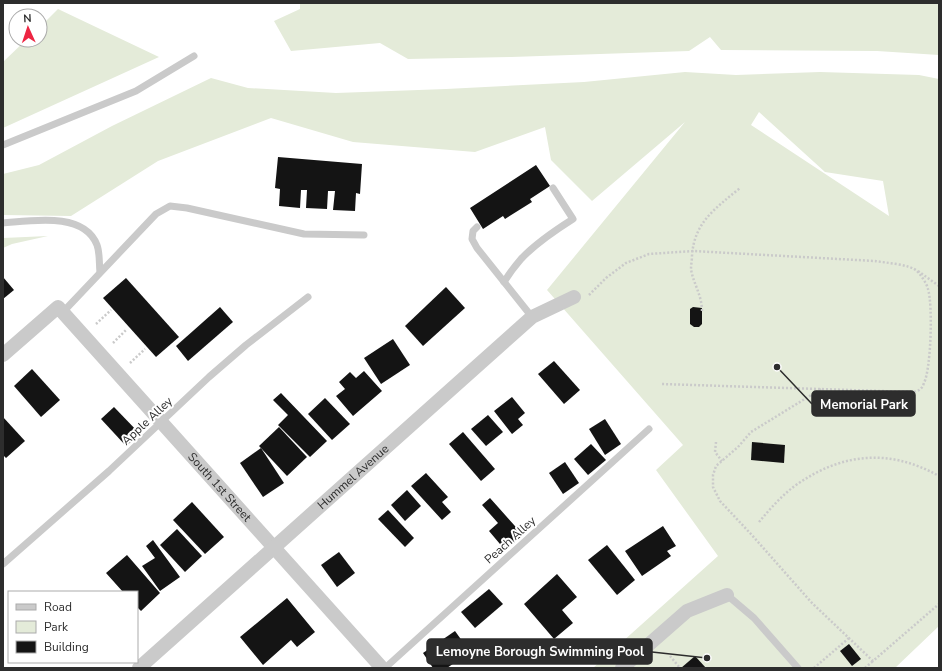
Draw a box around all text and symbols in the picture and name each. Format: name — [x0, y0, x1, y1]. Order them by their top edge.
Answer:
north arrow — [8, 8, 48, 48]
text: N — [23, 11, 32, 26]
callout: Memorial Park — [812, 391, 915, 416]
street label: Apple Alley — [118, 393, 176, 449]
text: Memorial Park — [820, 396, 909, 414]
street label: Hummel Avenue — [314, 441, 392, 513]
street label: South 1st Street — [184, 449, 255, 526]
street label: Peach Alley — [481, 512, 540, 567]
legend — [8, 591, 138, 663]
text: Road — [44, 599, 72, 615]
text: Park — [44, 619, 69, 635]
text: Building — [44, 639, 89, 655]
callout: Lemoyne Borough Swimming Pool — [427, 639, 652, 664]
text: Lemoyne Borough Swimming Pool — [436, 643, 645, 661]

